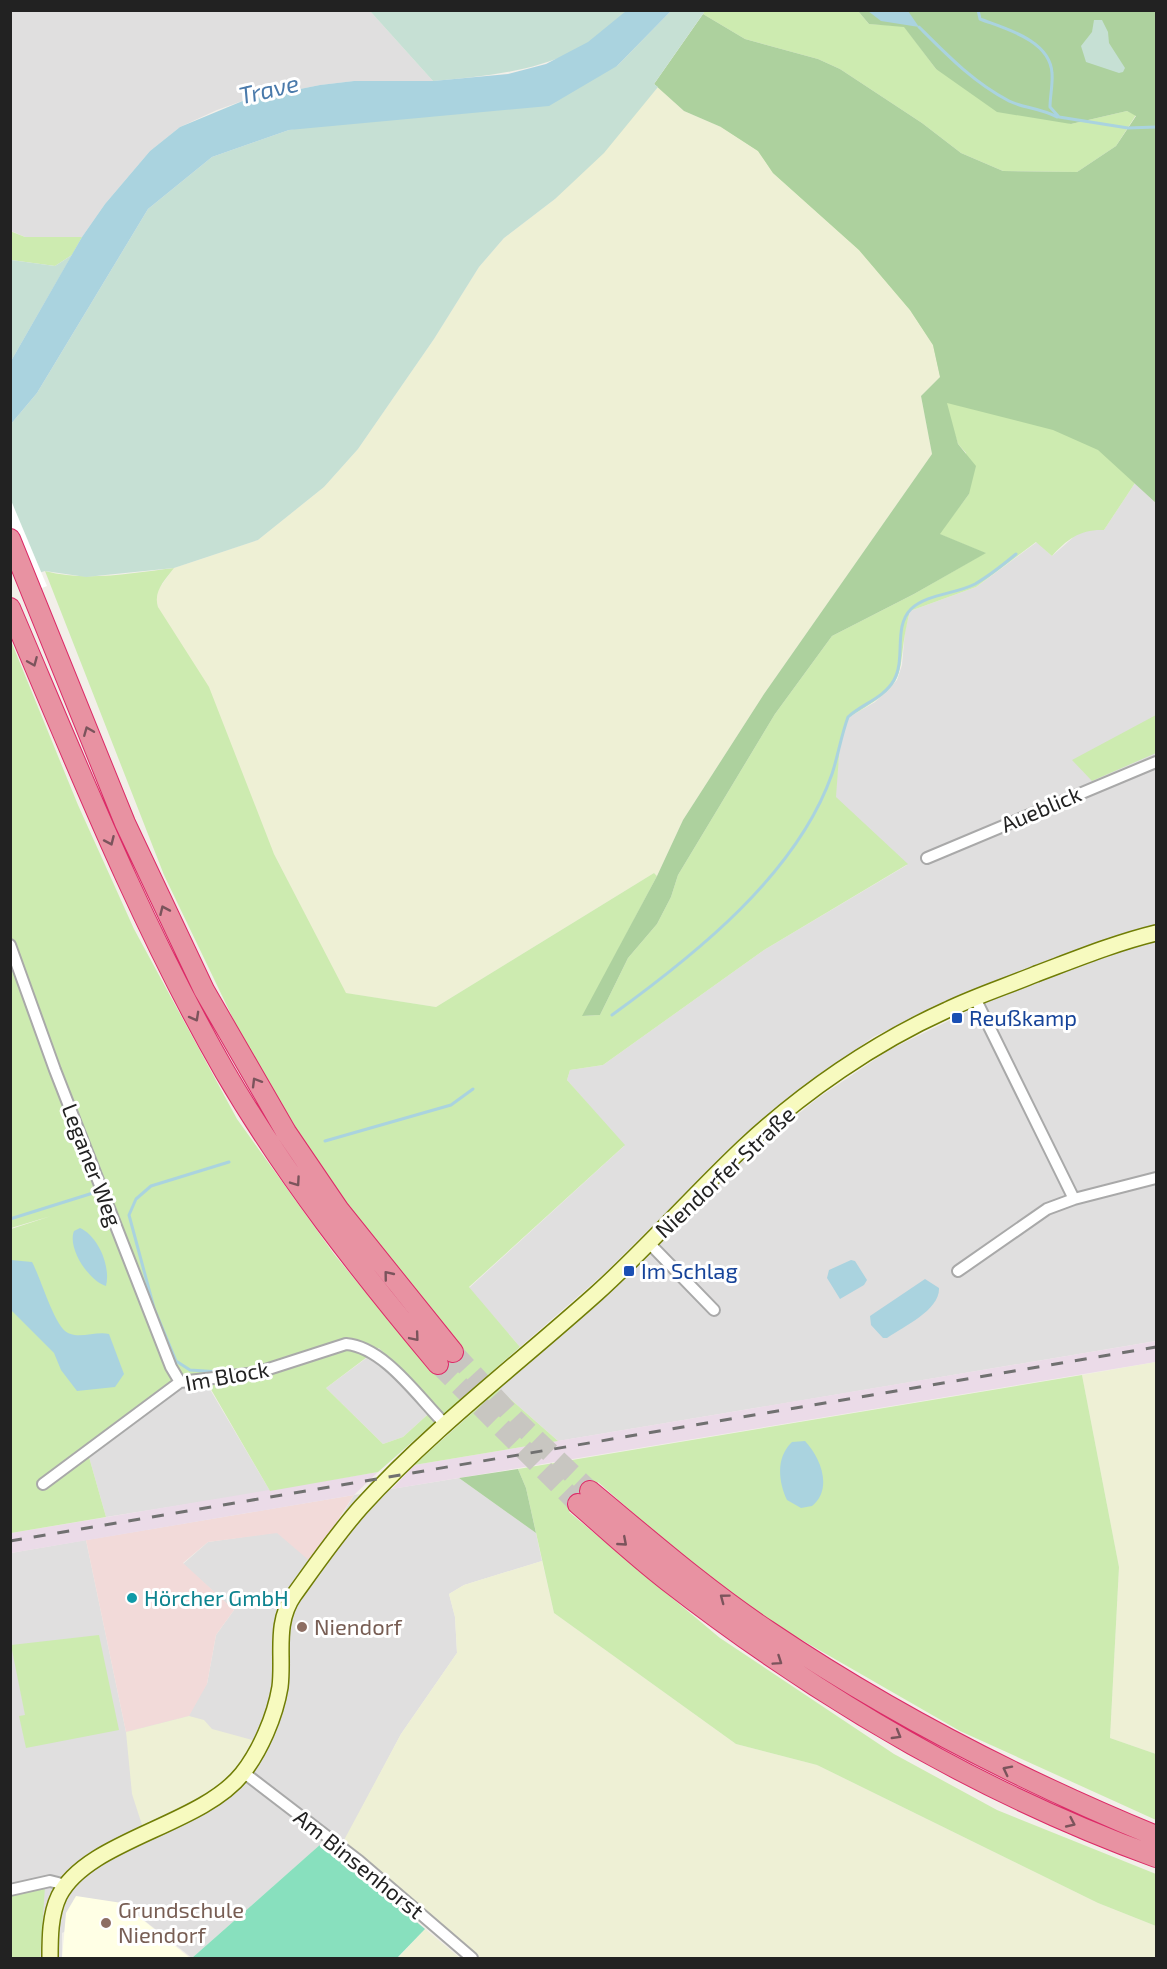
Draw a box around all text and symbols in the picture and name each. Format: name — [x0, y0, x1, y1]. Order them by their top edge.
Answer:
water label: Trave — [236, 68, 302, 109]
one-way arrow — [26, 655, 38, 666]
one-way arrow — [83, 726, 95, 737]
street label: Aueblick — [997, 780, 1085, 837]
one-way arrow — [103, 834, 115, 845]
one-way arrow — [160, 906, 172, 917]
place label: Reußkamp — [969, 1004, 1077, 1030]
one-way arrow — [188, 1010, 199, 1021]
marker: Reußkamp — [950, 1011, 964, 1025]
one-way arrow — [251, 1078, 263, 1088]
street label: Leganer Weg — [58, 1100, 128, 1230]
street label: Niendorfer Straße — [649, 1100, 799, 1242]
one-way arrow — [289, 1175, 300, 1186]
place label: Im Schlag — [641, 1257, 738, 1283]
marker: Im Schlag — [622, 1264, 636, 1278]
one-way arrow — [385, 1271, 396, 1282]
one-way arrow — [408, 1330, 419, 1341]
street label: Im Block — [183, 1355, 271, 1395]
one-way arrow — [616, 1535, 627, 1546]
place label: Hörcher GmbH — [144, 1584, 289, 1610]
marker: Hörcher GmbH — [125, 1591, 139, 1605]
one-way arrow — [719, 1595, 730, 1606]
place label: Niendorf — [314, 1613, 402, 1639]
marker: Niendorf — [295, 1620, 309, 1634]
one-way arrow — [771, 1653, 782, 1664]
one-way arrow — [891, 1728, 901, 1739]
one-way arrow — [1002, 1766, 1013, 1778]
street label: Am Binsenhorst — [290, 1803, 430, 1923]
one-way arrow — [1064, 1815, 1075, 1827]
place label: Grundschule Niendorf — [118, 1896, 244, 1947]
marker: Grundschule Niendorf — [99, 1916, 113, 1930]

